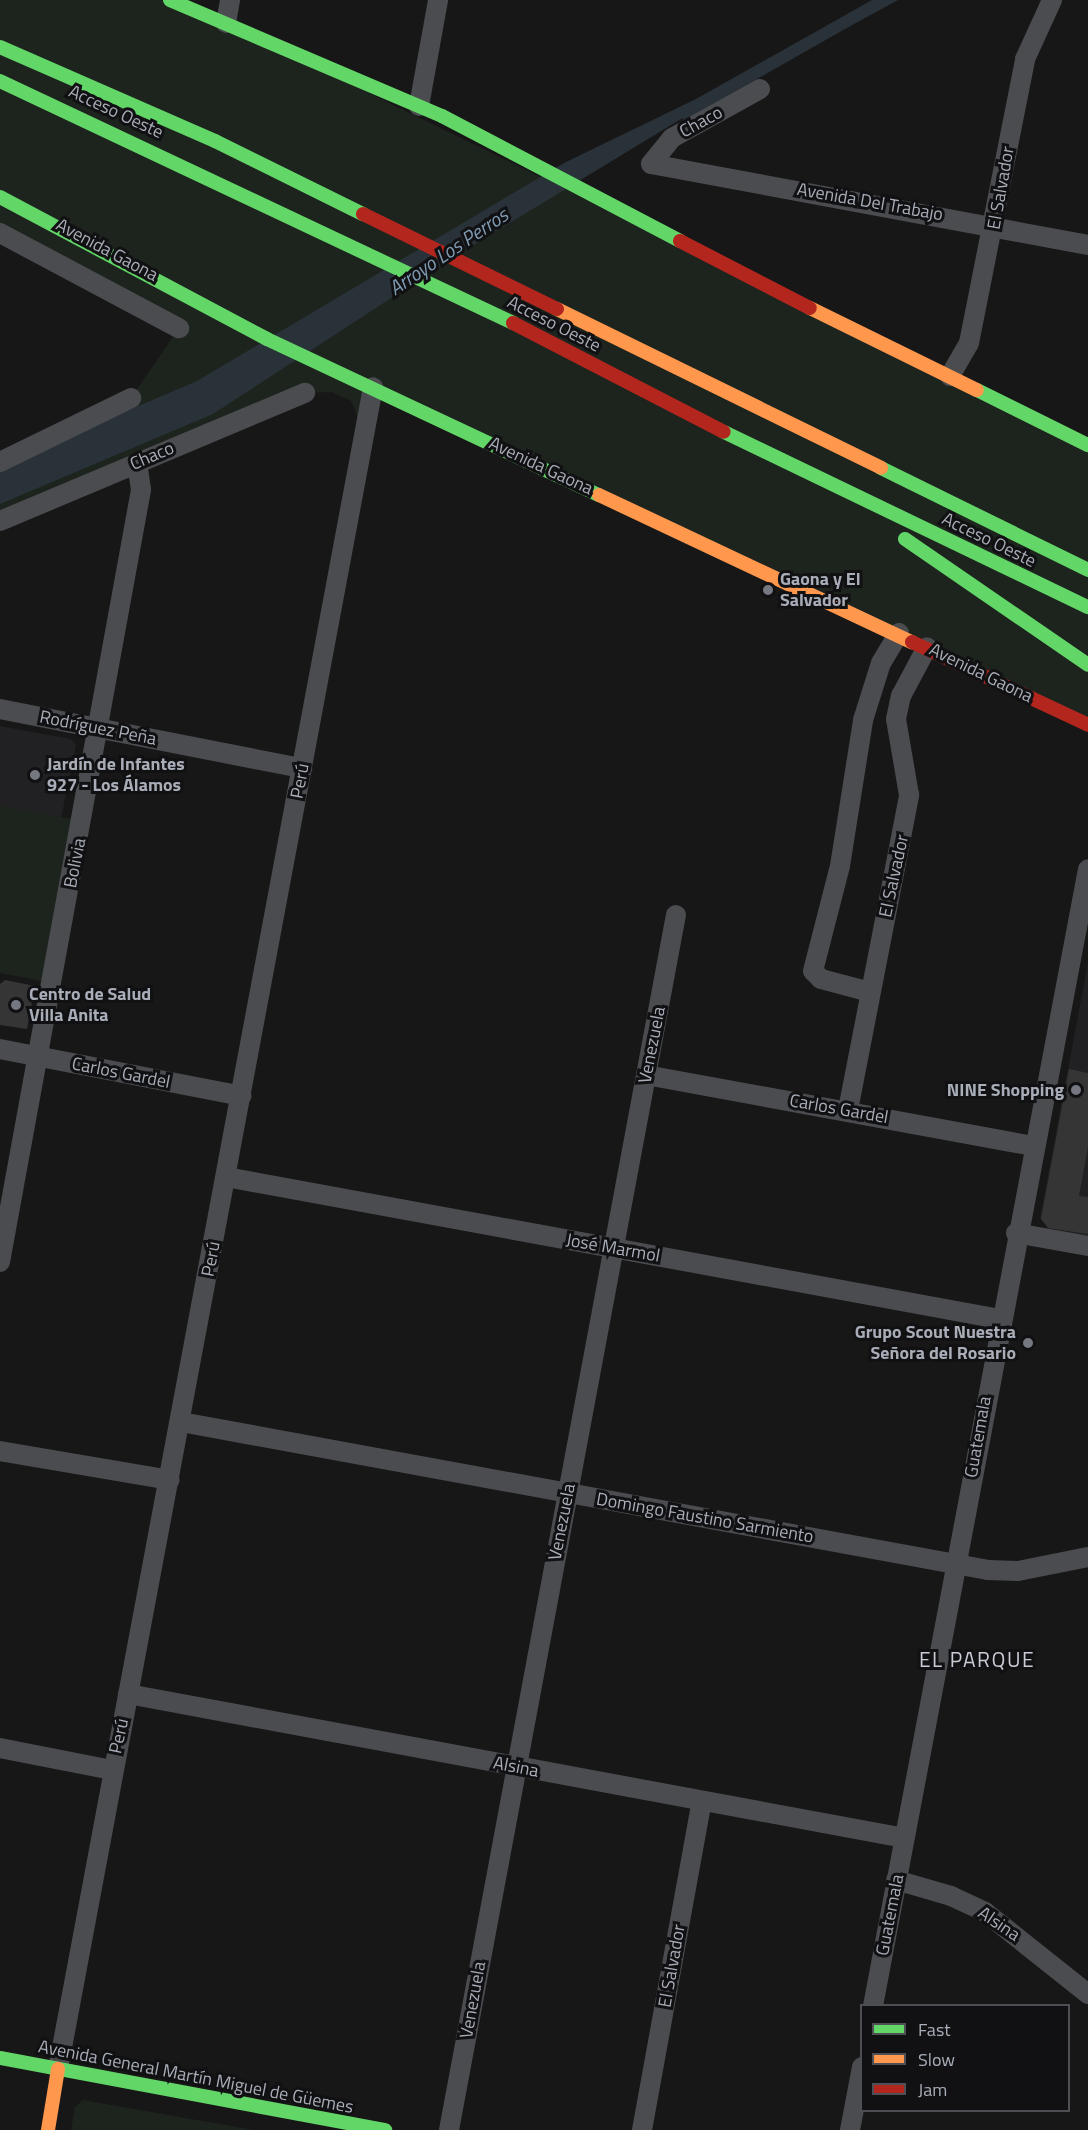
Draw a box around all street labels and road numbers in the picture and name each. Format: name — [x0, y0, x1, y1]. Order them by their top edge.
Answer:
street label: Acceso Oeste — [65, 81, 167, 143]
street label: Chaco — [676, 101, 726, 143]
street label: El Salvador — [983, 145, 1019, 231]
street label: Avenida Del Trabajo — [795, 179, 945, 225]
street label: Avenida Gaona — [52, 214, 162, 286]
street label: Acceso Oeste — [504, 291, 604, 357]
street label: Avenida Gaona — [486, 432, 596, 500]
street label: Chaco — [127, 437, 177, 475]
street label: Acceso Oeste — [939, 508, 1039, 572]
street label: Avenida Gaona — [926, 639, 1036, 707]
street label: Rodríguez Peña — [38, 706, 158, 750]
street label: Perú — [286, 762, 314, 800]
street label: El Salvador — [875, 833, 913, 919]
street label: Bolivia — [60, 836, 90, 890]
street label: Venezuela — [634, 1005, 670, 1085]
street label: Carlos Gardel — [70, 1053, 172, 1093]
street label: Carlos Gardel — [788, 1090, 890, 1128]
street label: José Marmol — [564, 1229, 662, 1267]
street label: Perú — [197, 1240, 225, 1278]
street label: Guatemala — [960, 1395, 996, 1479]
street label: Venezuela — [544, 1482, 580, 1562]
street label: Domingo Faustino Sarmiento — [595, 1488, 815, 1548]
street label: Perú — [105, 1716, 133, 1756]
street label: Alsina — [491, 1752, 541, 1782]
street label: Guatemala — [872, 1873, 908, 1957]
street label: Alsina — [974, 1902, 1024, 1946]
street label: El Salvador — [654, 1923, 690, 2009]
street label: Venezuela — [456, 1960, 490, 2040]
street label: Avenida General Martín Miguel de Güemes — [37, 2036, 355, 2118]

